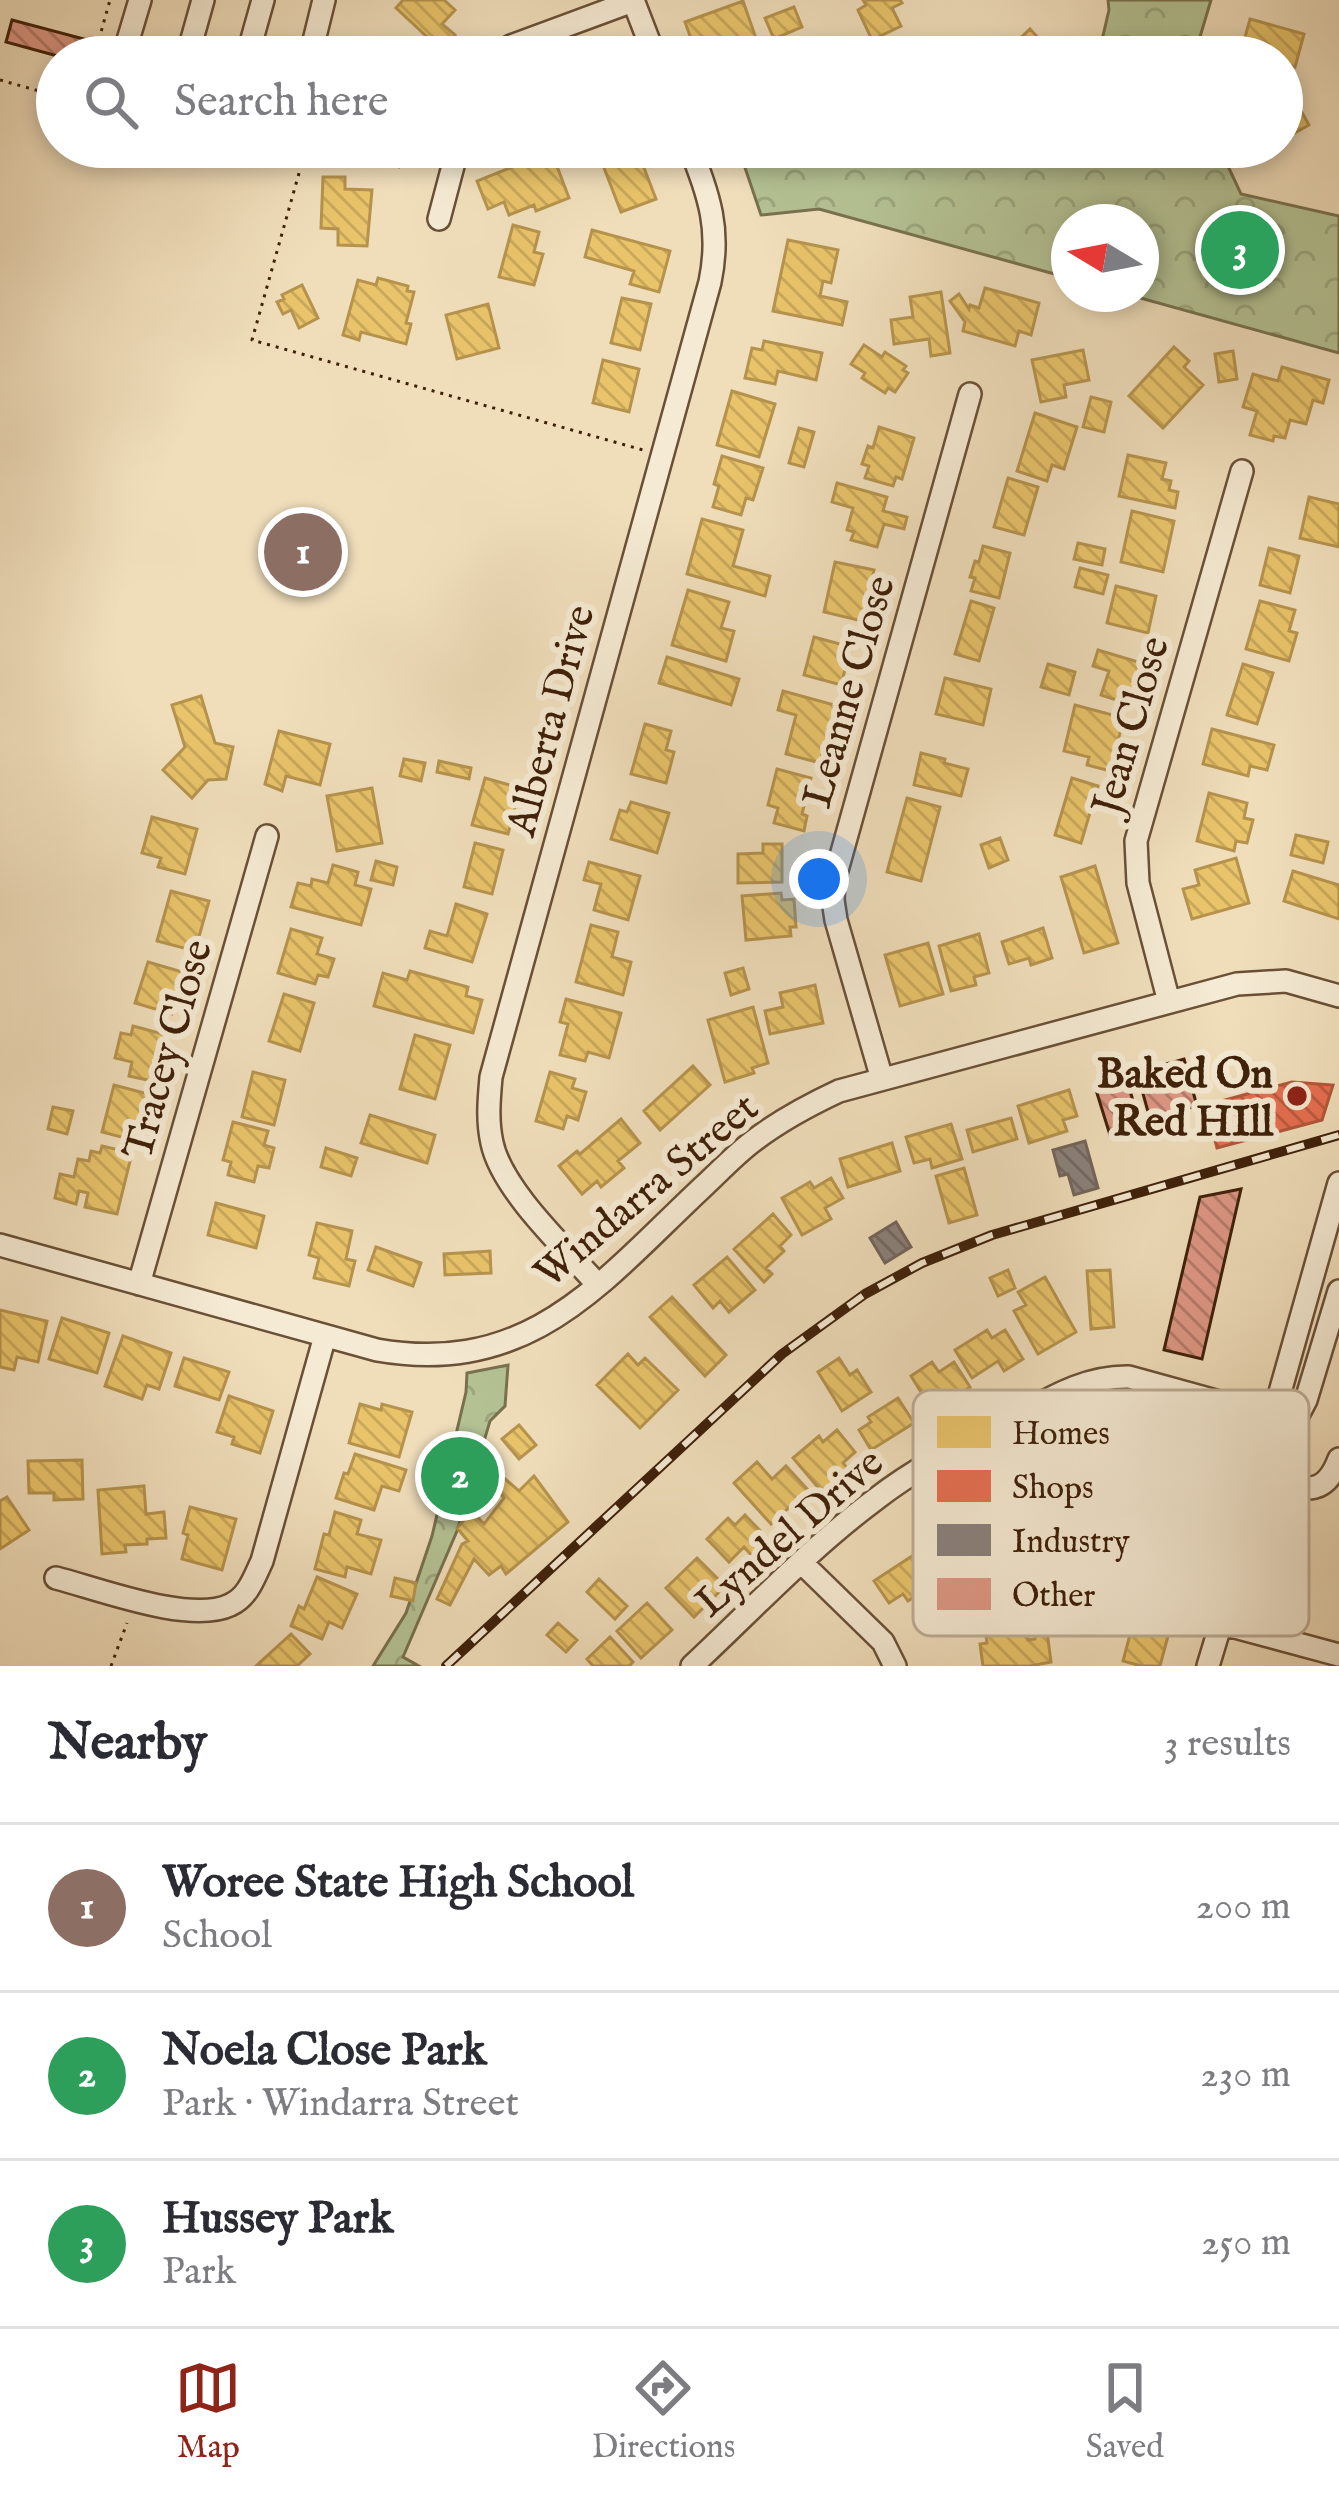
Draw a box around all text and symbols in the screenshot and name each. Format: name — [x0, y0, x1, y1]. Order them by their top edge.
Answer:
search box — [36, 36, 1303, 168]
icon: search — [78, 69, 144, 135]
text: Search here — [174, 74, 388, 131]
north arrow — [1051, 204, 1159, 312]
pin: 3 — [1201, 205, 1279, 295]
pin: 1 — [264, 507, 342, 597]
street label: Leanne Close — [792, 570, 909, 814]
street label: Alberta Drive — [496, 600, 609, 843]
street label: Jean Close — [1081, 631, 1183, 825]
your location — [789, 849, 849, 909]
street label: Tracey Close — [113, 934, 226, 1166]
place label: Baked On Red HIll — [1097, 1049, 1274, 1150]
street label: Windarra Street — [524, 1082, 770, 1301]
marker: Baked On Red HIll — [1284, 1083, 1310, 1109]
legend — [913, 1390, 1309, 1636]
text: Homes — [1012, 1414, 1110, 1456]
pin: 2 — [421, 1431, 499, 1521]
street label: Lyndel Drive — [685, 1437, 895, 1630]
text: Shops — [1012, 1468, 1094, 1510]
text: Industry — [1012, 1522, 1131, 1564]
text: Other — [1012, 1576, 1095, 1618]
text: Nearby — [48, 1712, 207, 1777]
text: 3 results — [1164, 1720, 1291, 1769]
text: Woree State High School — [162, 1855, 634, 1912]
text: 1 — [80, 1883, 94, 1932]
text: 200 m — [1196, 1883, 1291, 1932]
text: School — [162, 1912, 272, 1961]
text: Noela Close Park — [162, 2023, 487, 2080]
text: 2 — [78, 2051, 96, 2100]
text: 230 m — [1200, 2051, 1291, 2100]
text: Park · Windarra Street — [162, 2080, 519, 2129]
text: Hussey Park — [162, 2191, 393, 2248]
text: 3 — [80, 2219, 94, 2268]
text: 250 m — [1201, 2219, 1291, 2268]
text: Park — [162, 2248, 236, 2297]
tab: Map — [175, 2355, 241, 2469]
tab: Directions — [592, 2355, 735, 2469]
tab: Saved — [1086, 2355, 1164, 2469]

